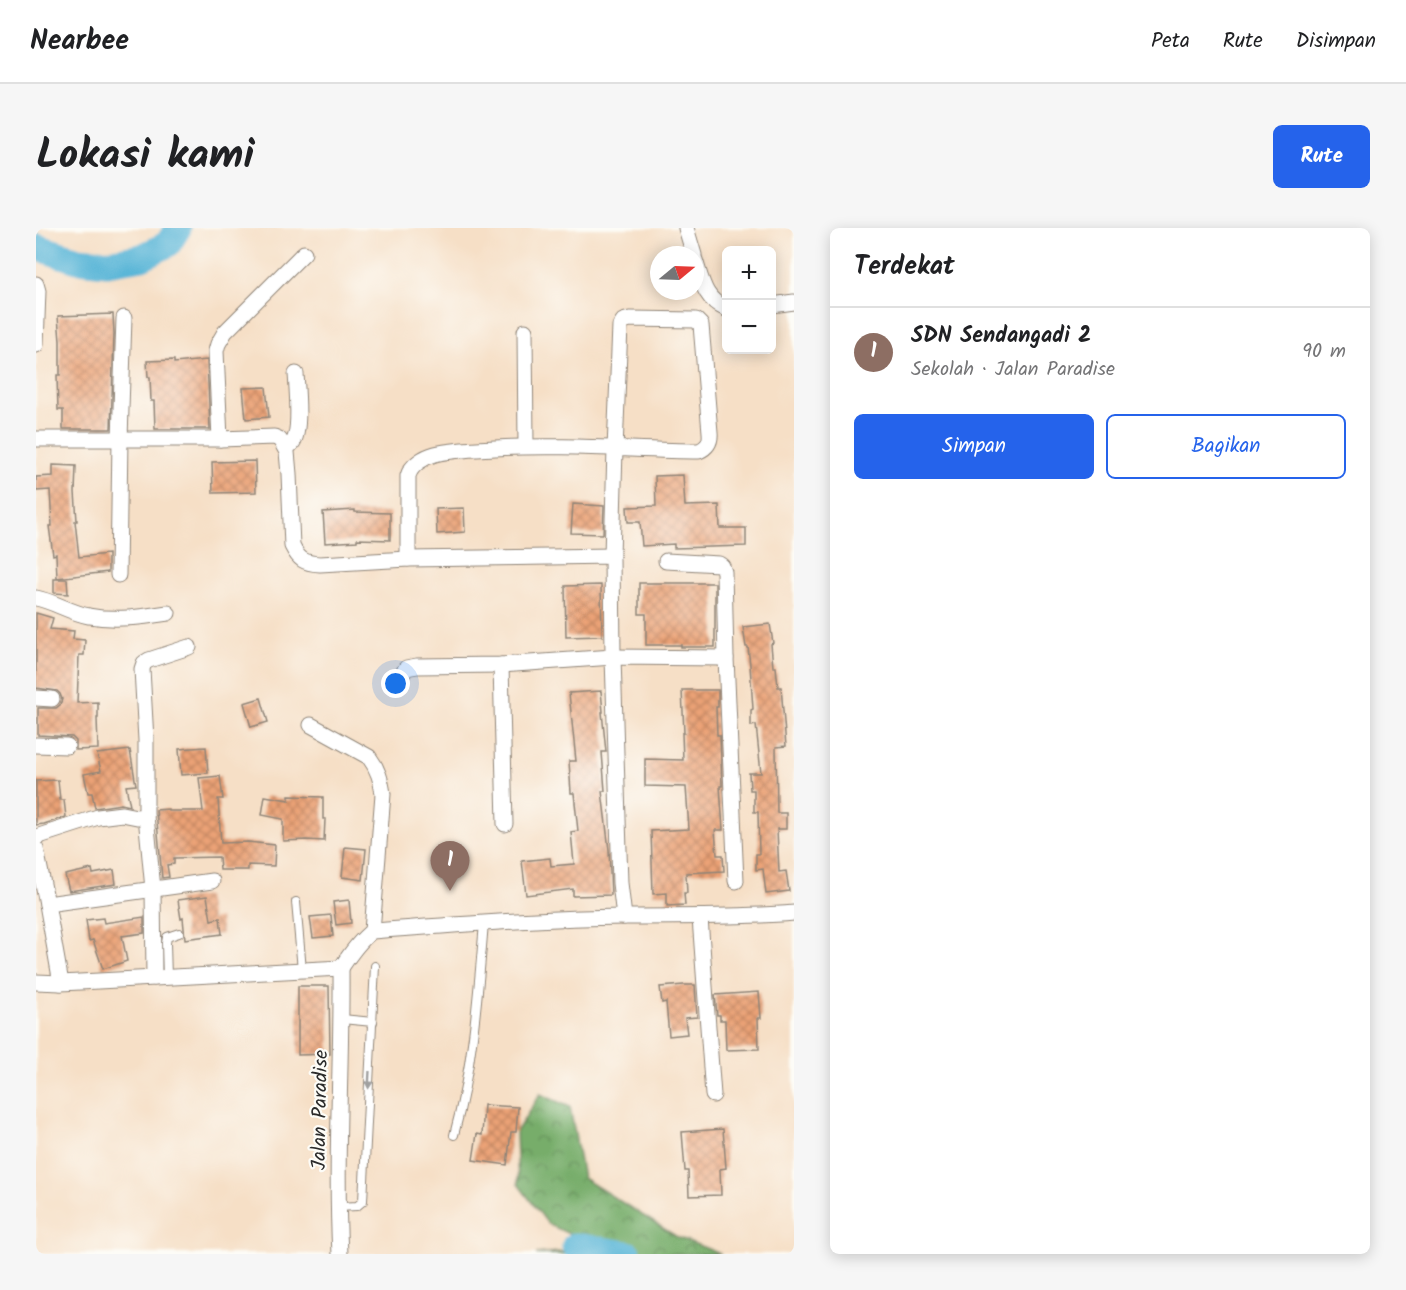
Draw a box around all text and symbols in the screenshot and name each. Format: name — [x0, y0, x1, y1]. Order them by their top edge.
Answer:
text: Nearbee — [30, 19, 129, 64]
text: Peta — [1151, 25, 1190, 58]
text: Rute — [1223, 25, 1263, 58]
text: Disimpan — [1296, 25, 1376, 58]
text: Lokasi kami — [36, 123, 254, 190]
button: Rute — [1273, 125, 1370, 188]
north arrow — [650, 246, 704, 300]
map controls — [722, 246, 776, 354]
button: + — [722, 246, 776, 300]
text: Terdekat — [854, 246, 955, 288]
button: − — [722, 300, 776, 354]
text: SDN Sendangadi 2 — [911, 319, 1091, 354]
text: 1 — [870, 336, 877, 368]
text: 90 m — [1302, 336, 1346, 368]
text: Sekolah · Jalan Paradise — [911, 354, 1115, 386]
button: Simpan — [854, 414, 1094, 479]
button: Bagikan — [1106, 414, 1346, 479]
your location — [381, 669, 410, 698]
pin: 1 — [430, 842, 470, 891]
street label: Jalan Paradise — [304, 1050, 338, 1170]
one-way arrow — [365, 1071, 374, 1090]

